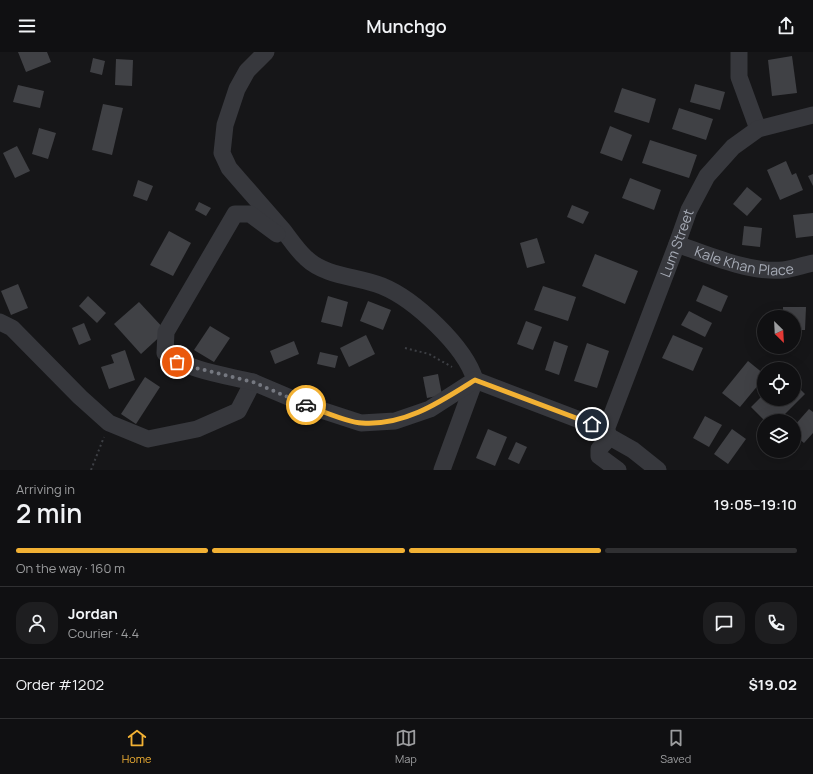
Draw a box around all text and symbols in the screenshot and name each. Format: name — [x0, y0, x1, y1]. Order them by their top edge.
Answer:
text: Munchgo — [366, 14, 447, 38]
icon: menu — [16, 15, 38, 37]
icon: share — [775, 15, 797, 37]
street label: Lum Street — [655, 206, 698, 280]
street label: Kale Khan Place — [692, 241, 795, 279]
north arrow — [757, 310, 801, 354]
map controls — [757, 310, 801, 458]
pin — [160, 345, 194, 379]
icon: bag — [166, 351, 188, 373]
button: locate — [757, 362, 801, 406]
courier — [286, 385, 326, 425]
icon: car — [295, 394, 317, 416]
pin — [575, 407, 609, 441]
icon: home — [581, 413, 603, 435]
button: layers — [757, 414, 801, 458]
text: Arriving in — [16, 480, 75, 498]
text: 19:05–19:10 — [714, 494, 797, 515]
text: 2 min — [16, 495, 82, 531]
text: On the way · 160 m — [16, 559, 125, 577]
button: person — [16, 602, 58, 644]
button: chat — [703, 602, 745, 644]
button: phone — [755, 602, 797, 644]
text: Jordan — [68, 603, 118, 624]
text: Courier · 4.4 — [68, 624, 139, 642]
text: Order #1202 — [16, 674, 104, 695]
text: $19.02 — [748, 674, 797, 695]
tab: Home — [122, 727, 151, 766]
tab: Map — [395, 727, 417, 766]
tab: Saved — [660, 727, 691, 766]

